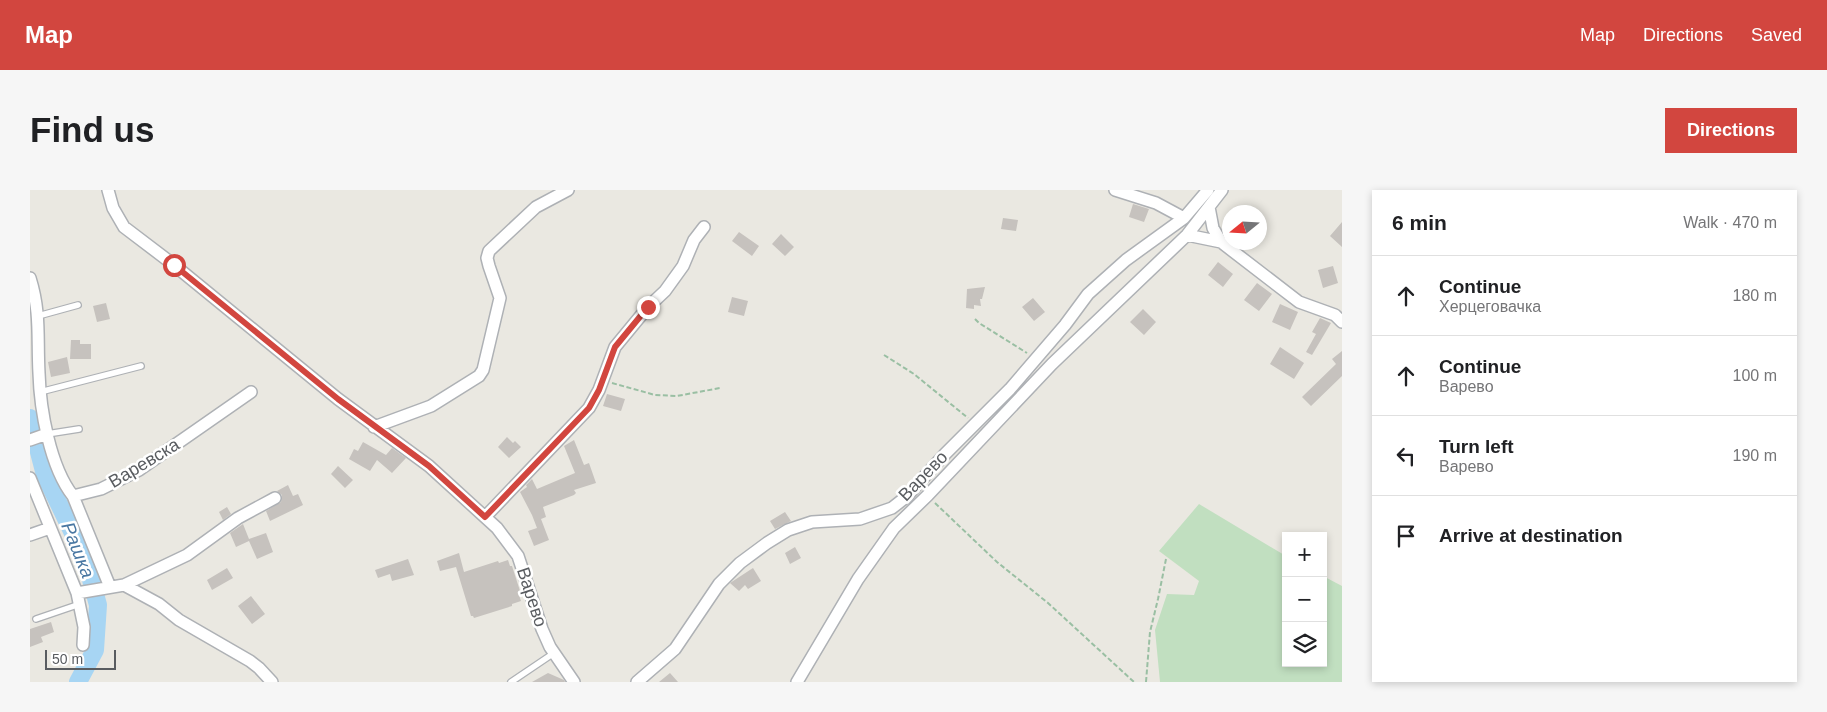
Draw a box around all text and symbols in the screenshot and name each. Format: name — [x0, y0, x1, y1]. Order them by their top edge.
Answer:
text: Map — [25, 21, 73, 48]
text: Map — [1580, 25, 1615, 45]
text: Directions — [1643, 25, 1723, 45]
text: Saved — [1751, 25, 1802, 45]
button: Directions — [1665, 108, 1797, 153]
text: Find us — [30, 110, 154, 149]
north arrow — [1222, 205, 1267, 250]
text: 6 min — [1392, 211, 1447, 234]
text: Walk · 470 m — [1683, 214, 1777, 231]
route start — [163, 254, 186, 277]
text: Continue — [1439, 276, 1521, 297]
icon: ahead — [1392, 282, 1420, 310]
text: 180 m — [1733, 287, 1777, 304]
route end — [637, 296, 660, 319]
text: Херцеговачка — [1439, 298, 1541, 315]
text: Continue — [1439, 356, 1521, 377]
icon: ahead — [1392, 362, 1420, 390]
text: 100 m — [1733, 367, 1777, 384]
text: Варево — [1439, 378, 1494, 395]
street label: Варевска — [105, 434, 184, 492]
text: Turn left — [1439, 436, 1514, 457]
icon: left — [1392, 442, 1420, 470]
street label: Варево — [894, 447, 952, 505]
text: 190 m — [1733, 447, 1777, 464]
text: Варево — [1439, 458, 1494, 475]
water label: Рашка — [57, 519, 99, 581]
icon: arrive — [1392, 522, 1420, 550]
text: Arrive at destination — [1439, 525, 1623, 546]
map controls — [1282, 532, 1327, 667]
button: + — [1282, 532, 1327, 577]
street label: Варево — [513, 565, 551, 629]
button: − — [1282, 577, 1327, 622]
button: layers — [1282, 622, 1327, 667]
scale bar — [45, 647, 116, 670]
text: 50 m — [52, 651, 83, 667]

